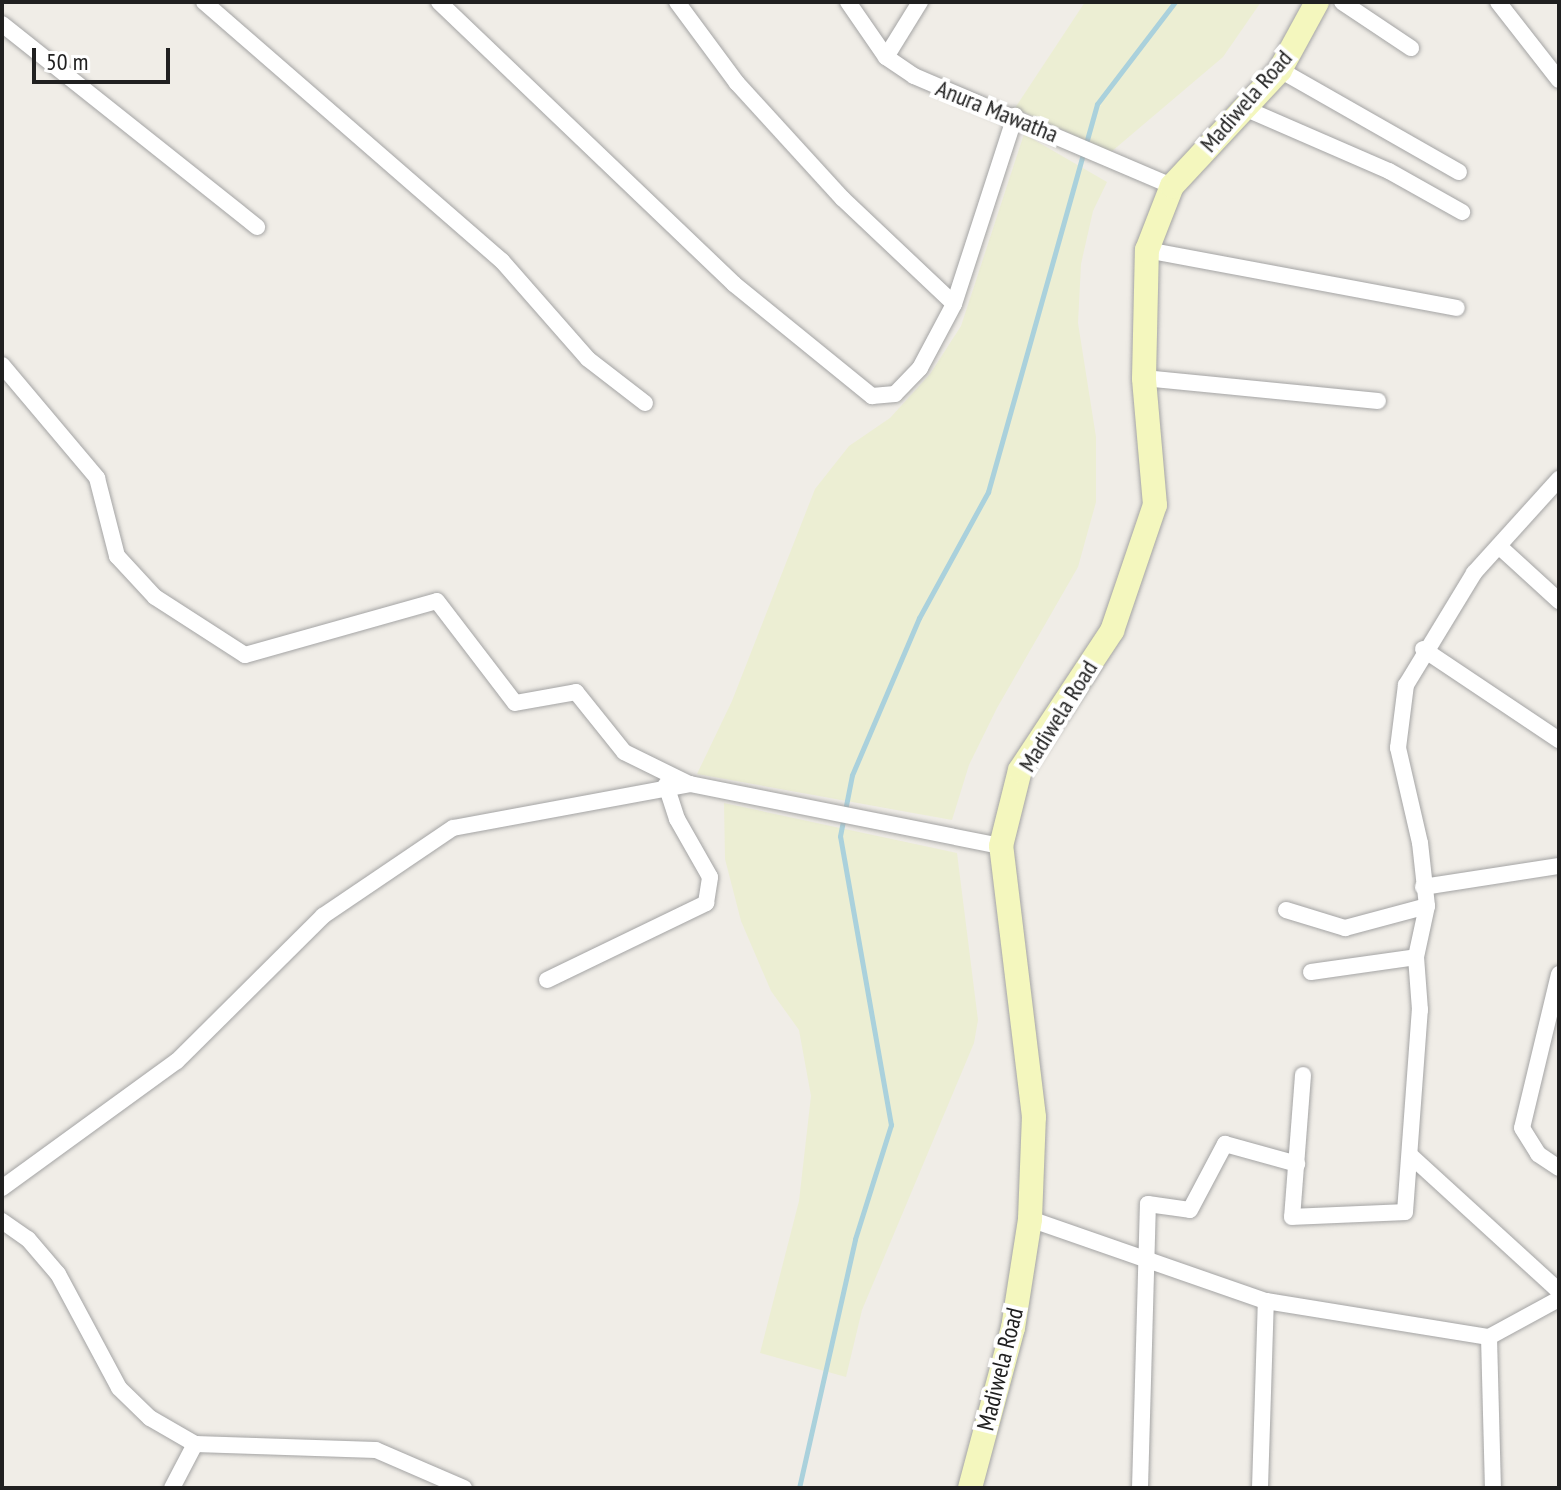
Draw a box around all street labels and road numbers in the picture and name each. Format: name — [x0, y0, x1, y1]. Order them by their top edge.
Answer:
street label: Madiwela Road — [1194, 44, 1298, 158]
street label: Anura Mawatha — [932, 73, 1062, 149]
street label: Madiwela Road — [1013, 655, 1103, 777]
street label: Madiwela Road — [971, 1305, 1029, 1433]

